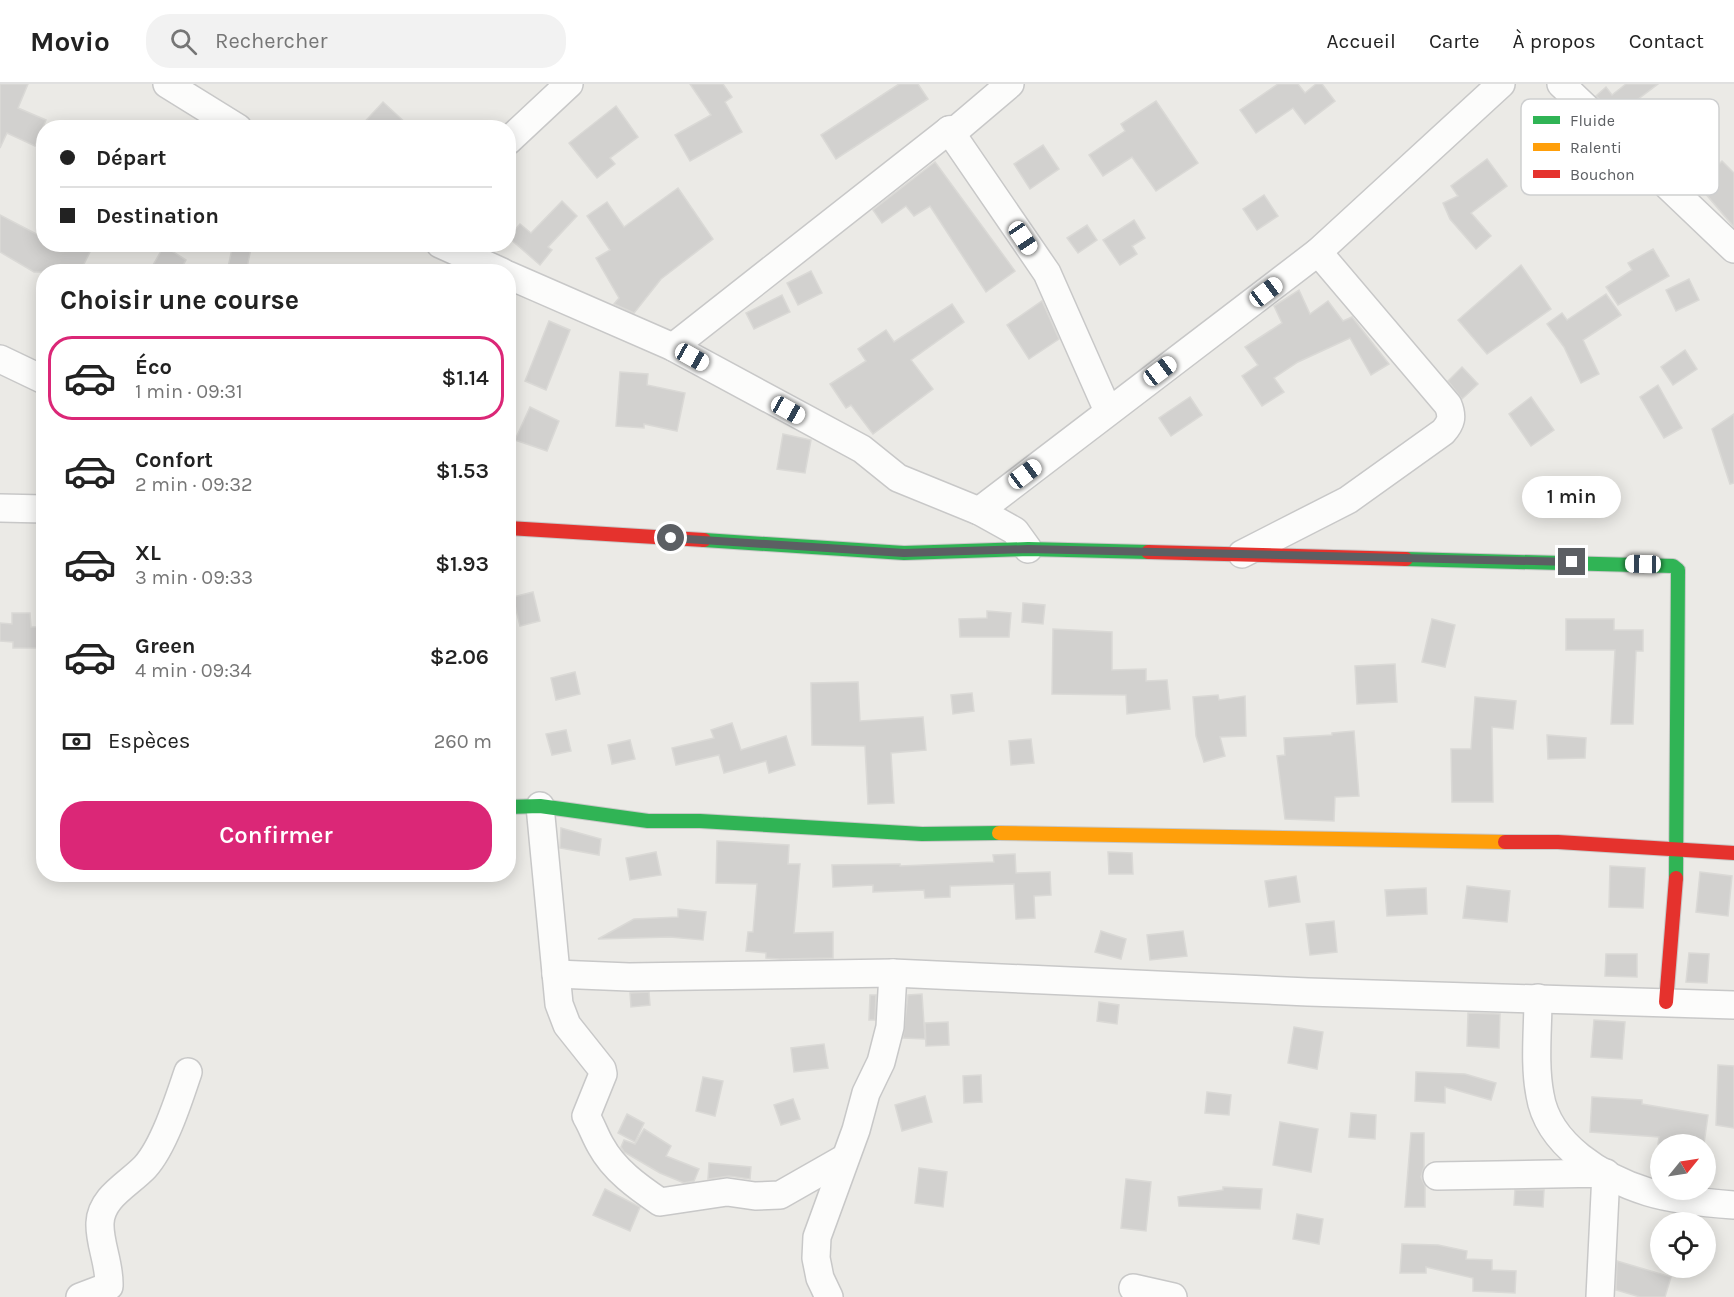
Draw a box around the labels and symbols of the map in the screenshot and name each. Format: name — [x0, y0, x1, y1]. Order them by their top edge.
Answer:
legend — [1521, 99, 1719, 195]
text: Fluide — [1570, 111, 1615, 130]
text: Ralenti — [1570, 138, 1622, 157]
text: Bouchon — [1570, 165, 1635, 184]
car — [1005, 218, 1041, 258]
car — [1246, 274, 1286, 310]
car — [672, 340, 712, 374]
car — [1140, 353, 1180, 389]
car — [768, 393, 808, 427]
car — [1005, 456, 1045, 492]
callout: 1 min — [1522, 475, 1622, 517]
route start — [657, 524, 684, 551]
route end — [1558, 548, 1585, 575]
car — [1625, 555, 1661, 573]
north arrow — [1650, 1134, 1716, 1200]

